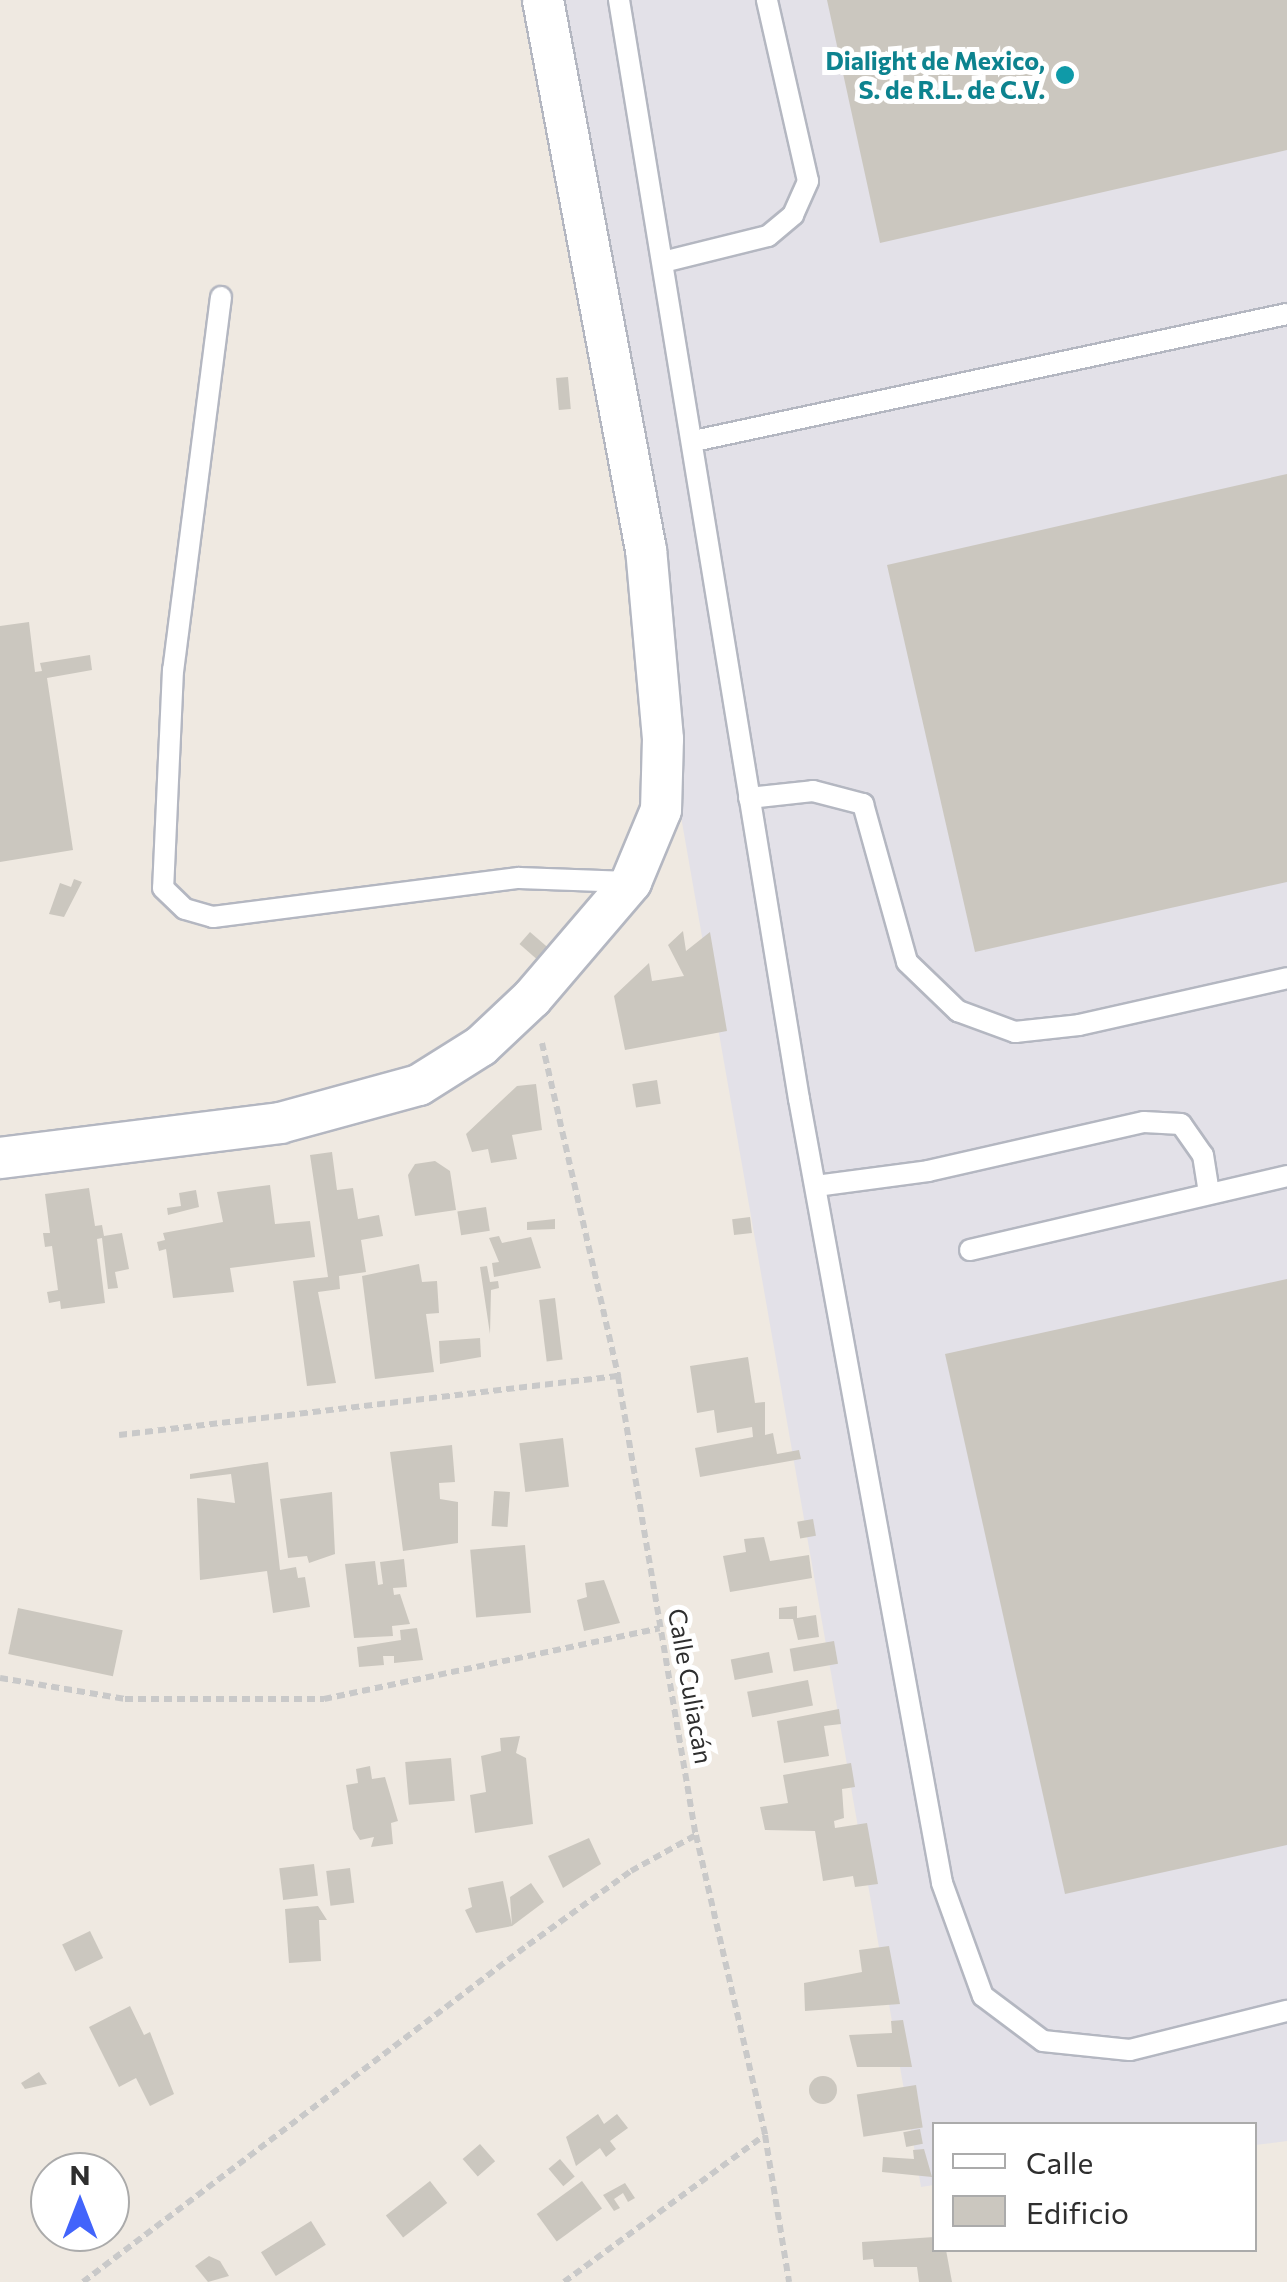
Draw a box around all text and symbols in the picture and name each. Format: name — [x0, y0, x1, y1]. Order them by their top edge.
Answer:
place label: Dialight de Mexico, S. de R.L. de C.V. — [826, 46, 1045, 105]
marker: Dialight de Mexico, S. de R.L. de C.V. — [1054, 64, 1076, 86]
street label: Calle Culiacán — [663, 1606, 719, 1766]
legend — [932, 2122, 1257, 2252]
text: Calle — [1026, 2143, 1093, 2180]
north arrow — [30, 2152, 130, 2252]
text: N — [70, 2157, 91, 2191]
text: Edificio — [1026, 2193, 1129, 2230]

